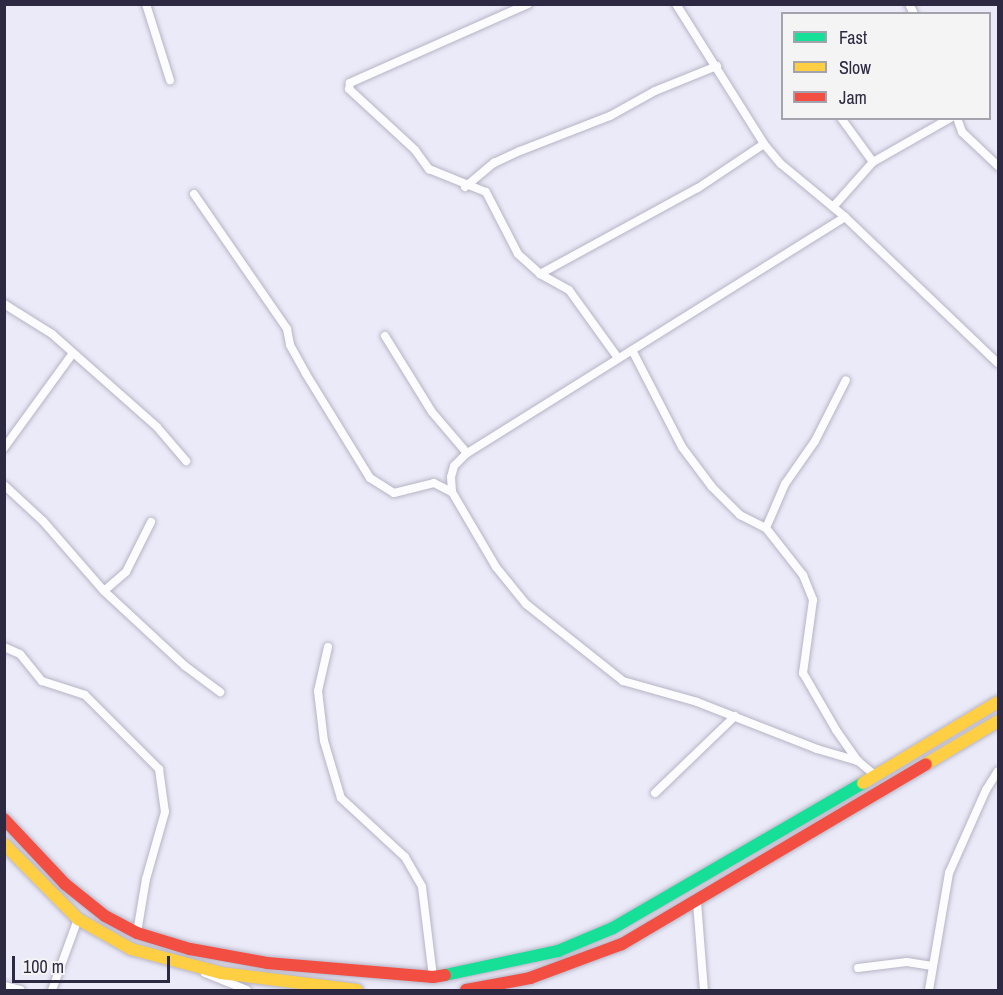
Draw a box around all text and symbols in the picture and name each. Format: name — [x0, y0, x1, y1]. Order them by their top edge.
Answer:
legend — [781, 12, 991, 120]
text: Fast — [839, 25, 867, 50]
text: Slow — [839, 55, 871, 80]
text: Jam — [839, 85, 867, 110]
scale bar — [15, 944, 172, 982]
text: 100 m — [23, 954, 64, 979]

